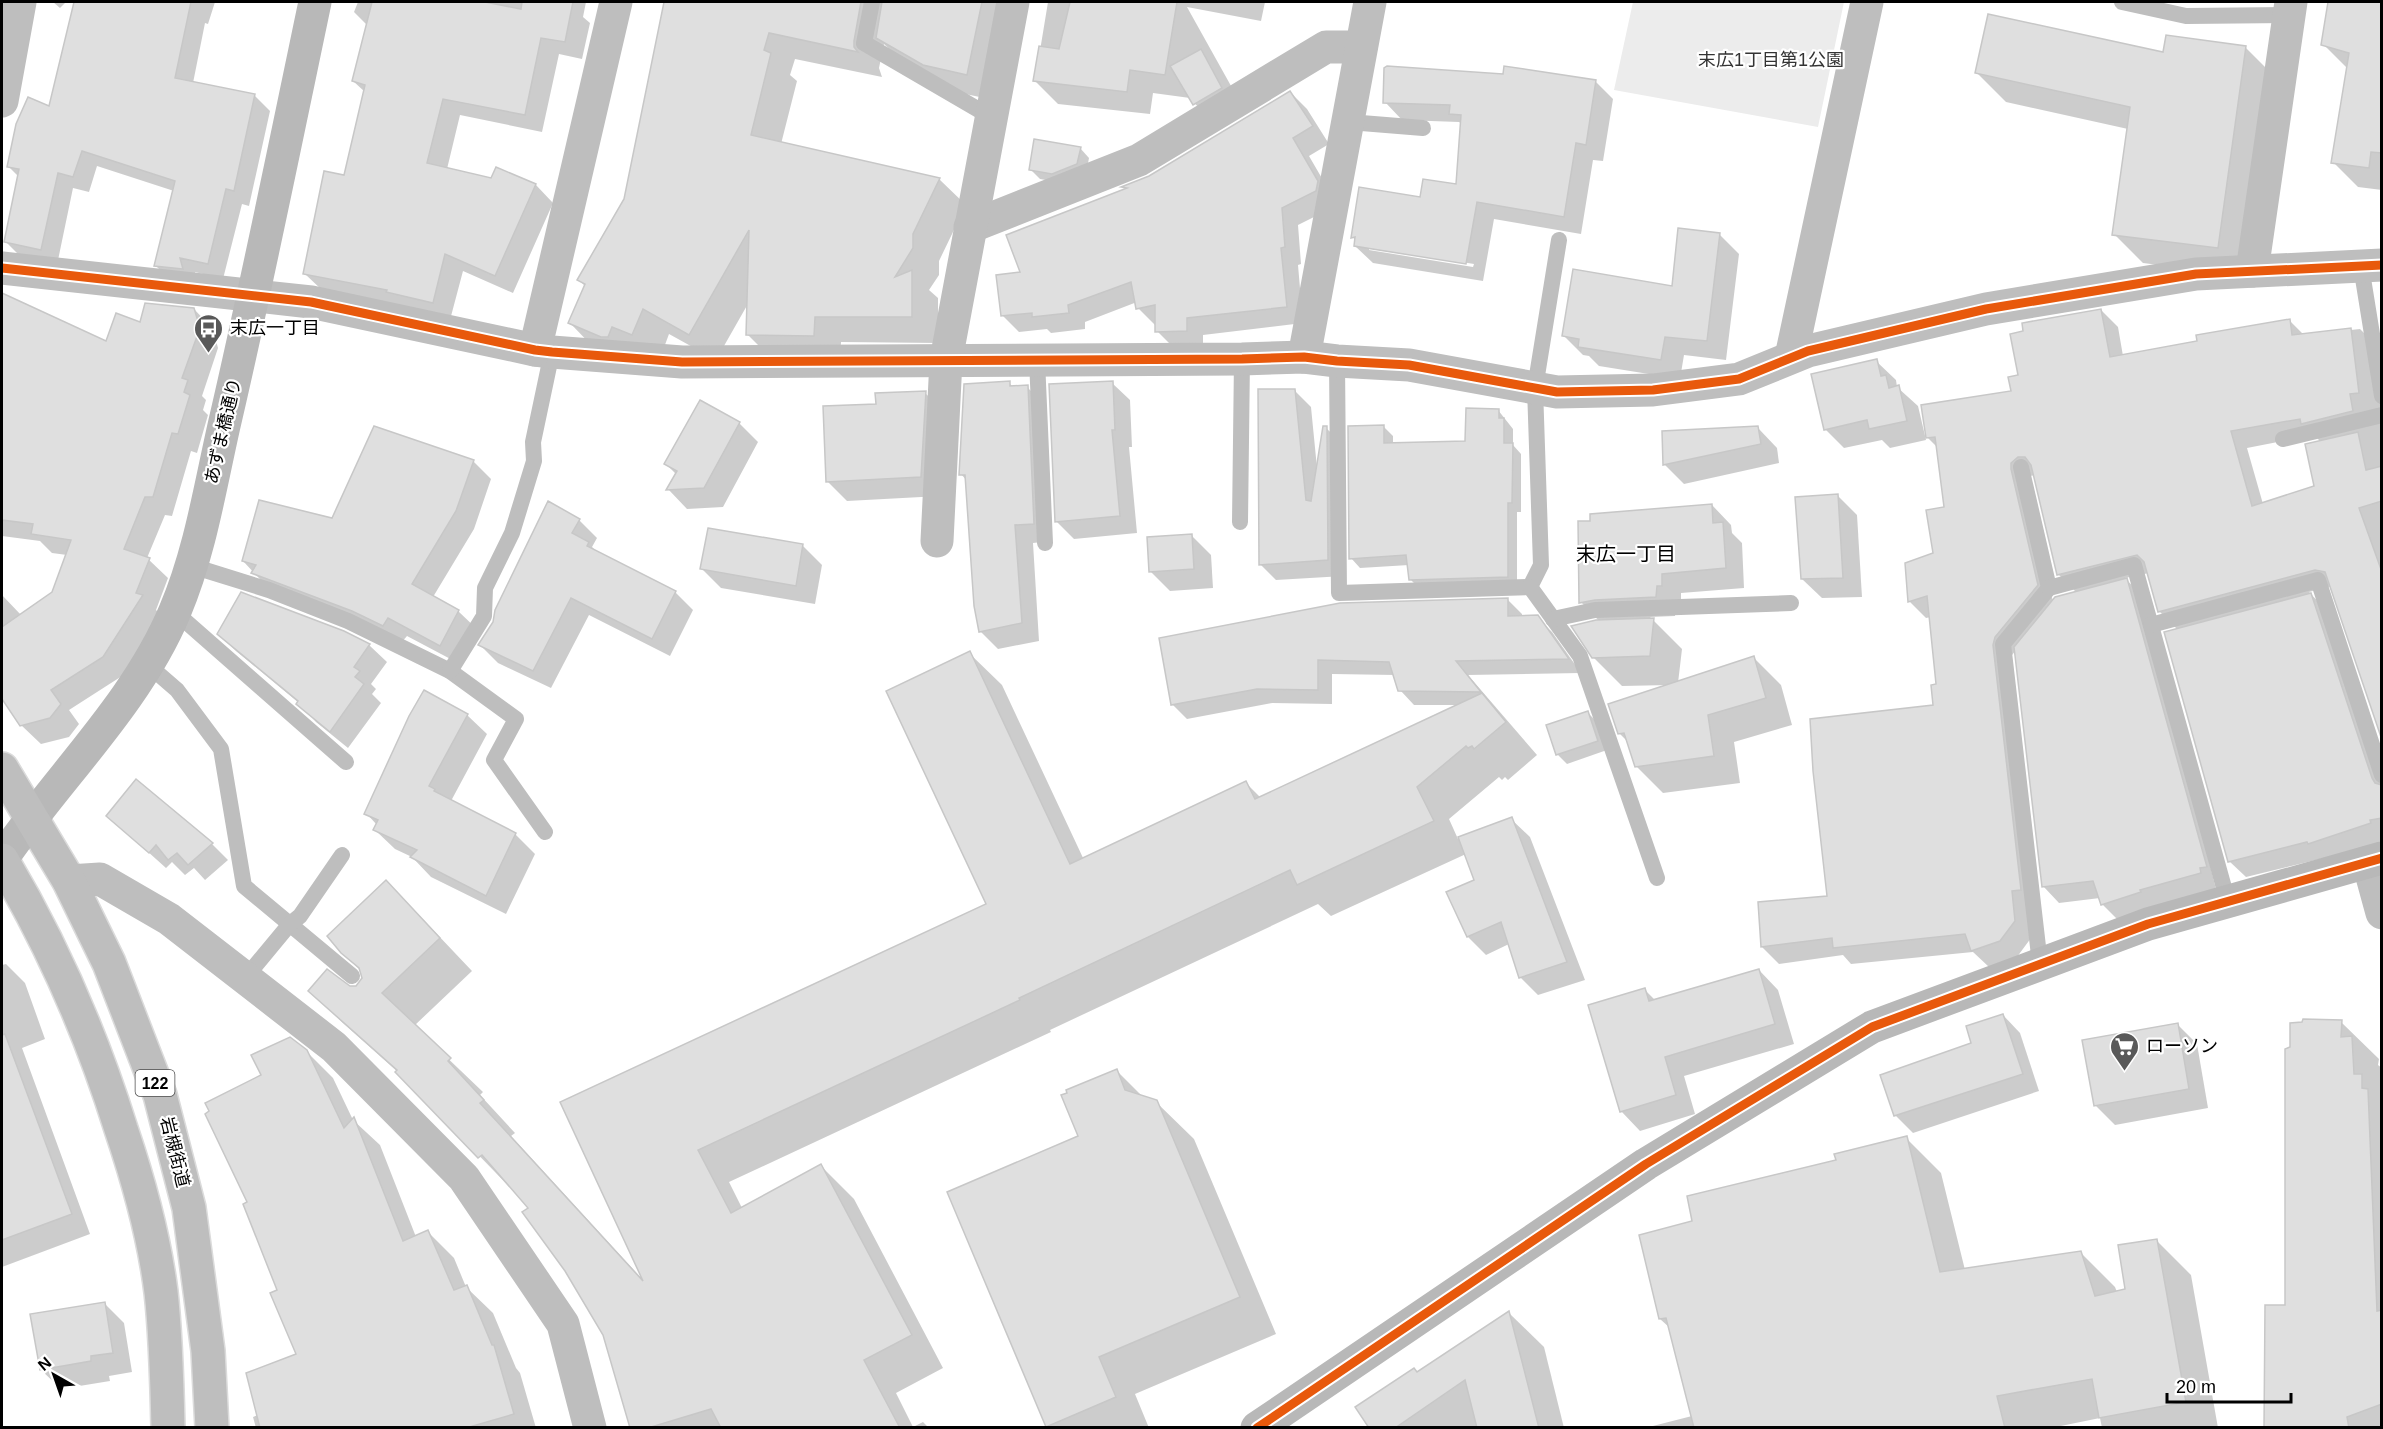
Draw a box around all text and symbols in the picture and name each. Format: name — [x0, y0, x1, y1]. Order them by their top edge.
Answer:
park label: 末広1丁目第1公園 — [1698, 50, 1844, 70]
bus stop icon: 末広一丁目 — [193, 312, 225, 354]
place label: 末広一丁目 — [230, 318, 320, 338]
street label: あずま橋通り — [201, 376, 245, 486]
district label: 末広一丁目 — [1576, 543, 1676, 565]
supermarket icon: ローソン — [2109, 1030, 2141, 1072]
place label: ローソン — [2146, 1036, 2218, 1056]
road number: 122 — [136, 1070, 174, 1096]
street label: 岩槻街道 — [157, 1115, 193, 1189]
north arrow — [24, 1345, 84, 1405]
text: N — [35, 1354, 55, 1374]
scale bar — [2167, 1366, 2292, 1404]
text: 20 m — [2176, 1377, 2216, 1397]

